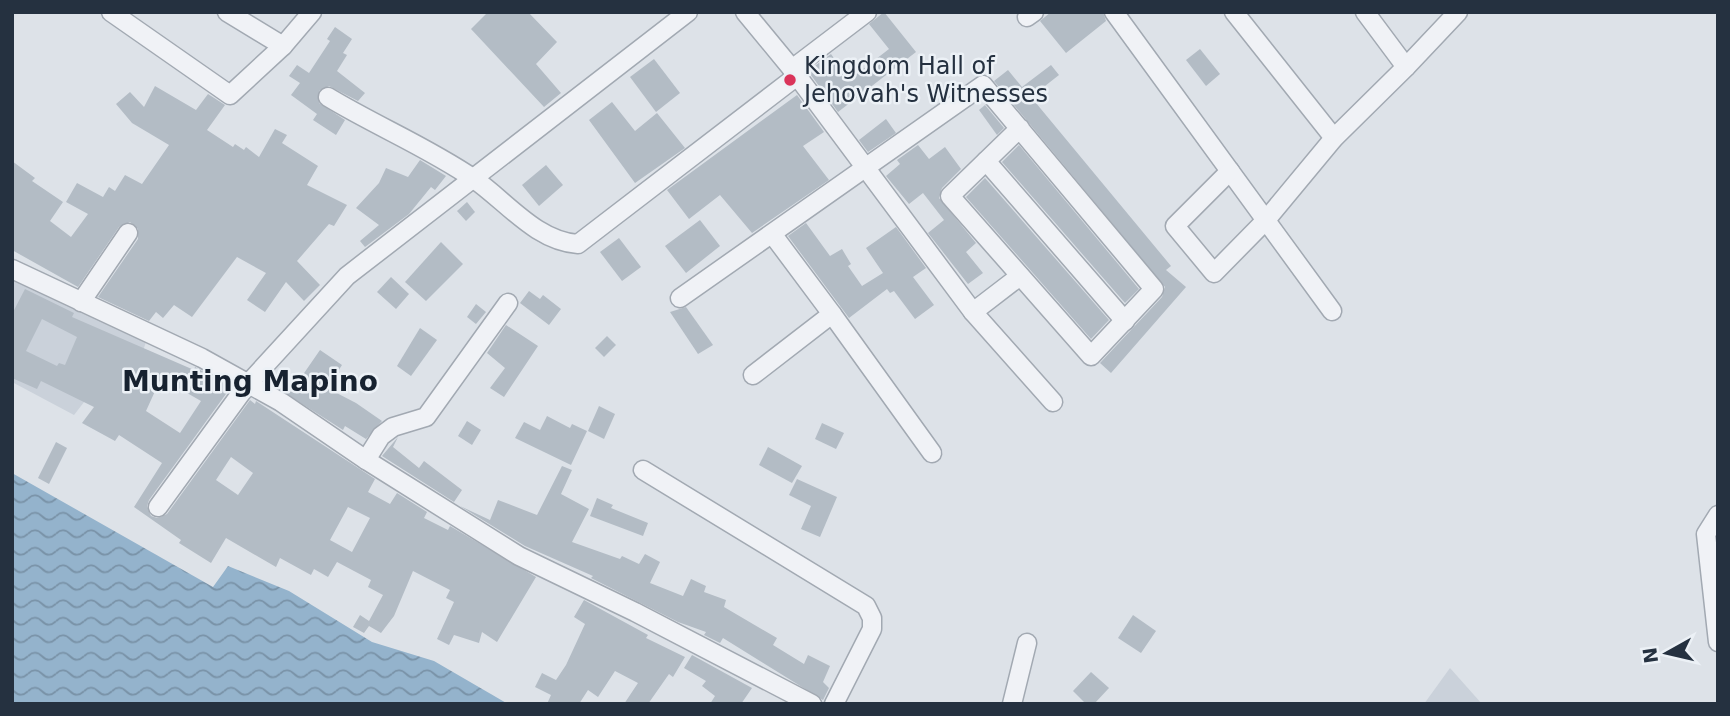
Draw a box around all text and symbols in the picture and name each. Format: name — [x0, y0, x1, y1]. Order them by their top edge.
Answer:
place label: Kingdom Hall of Jehovah's Witnesses — [802, 52, 1048, 108]
marker: Kingdom Hall of Jehovah's Witnesses — [782, 72, 798, 88]
district label: Munting Mapino — [122, 365, 378, 398]
north arrow — [1632, 618, 1702, 688]
text: N — [1638, 646, 1662, 665]

